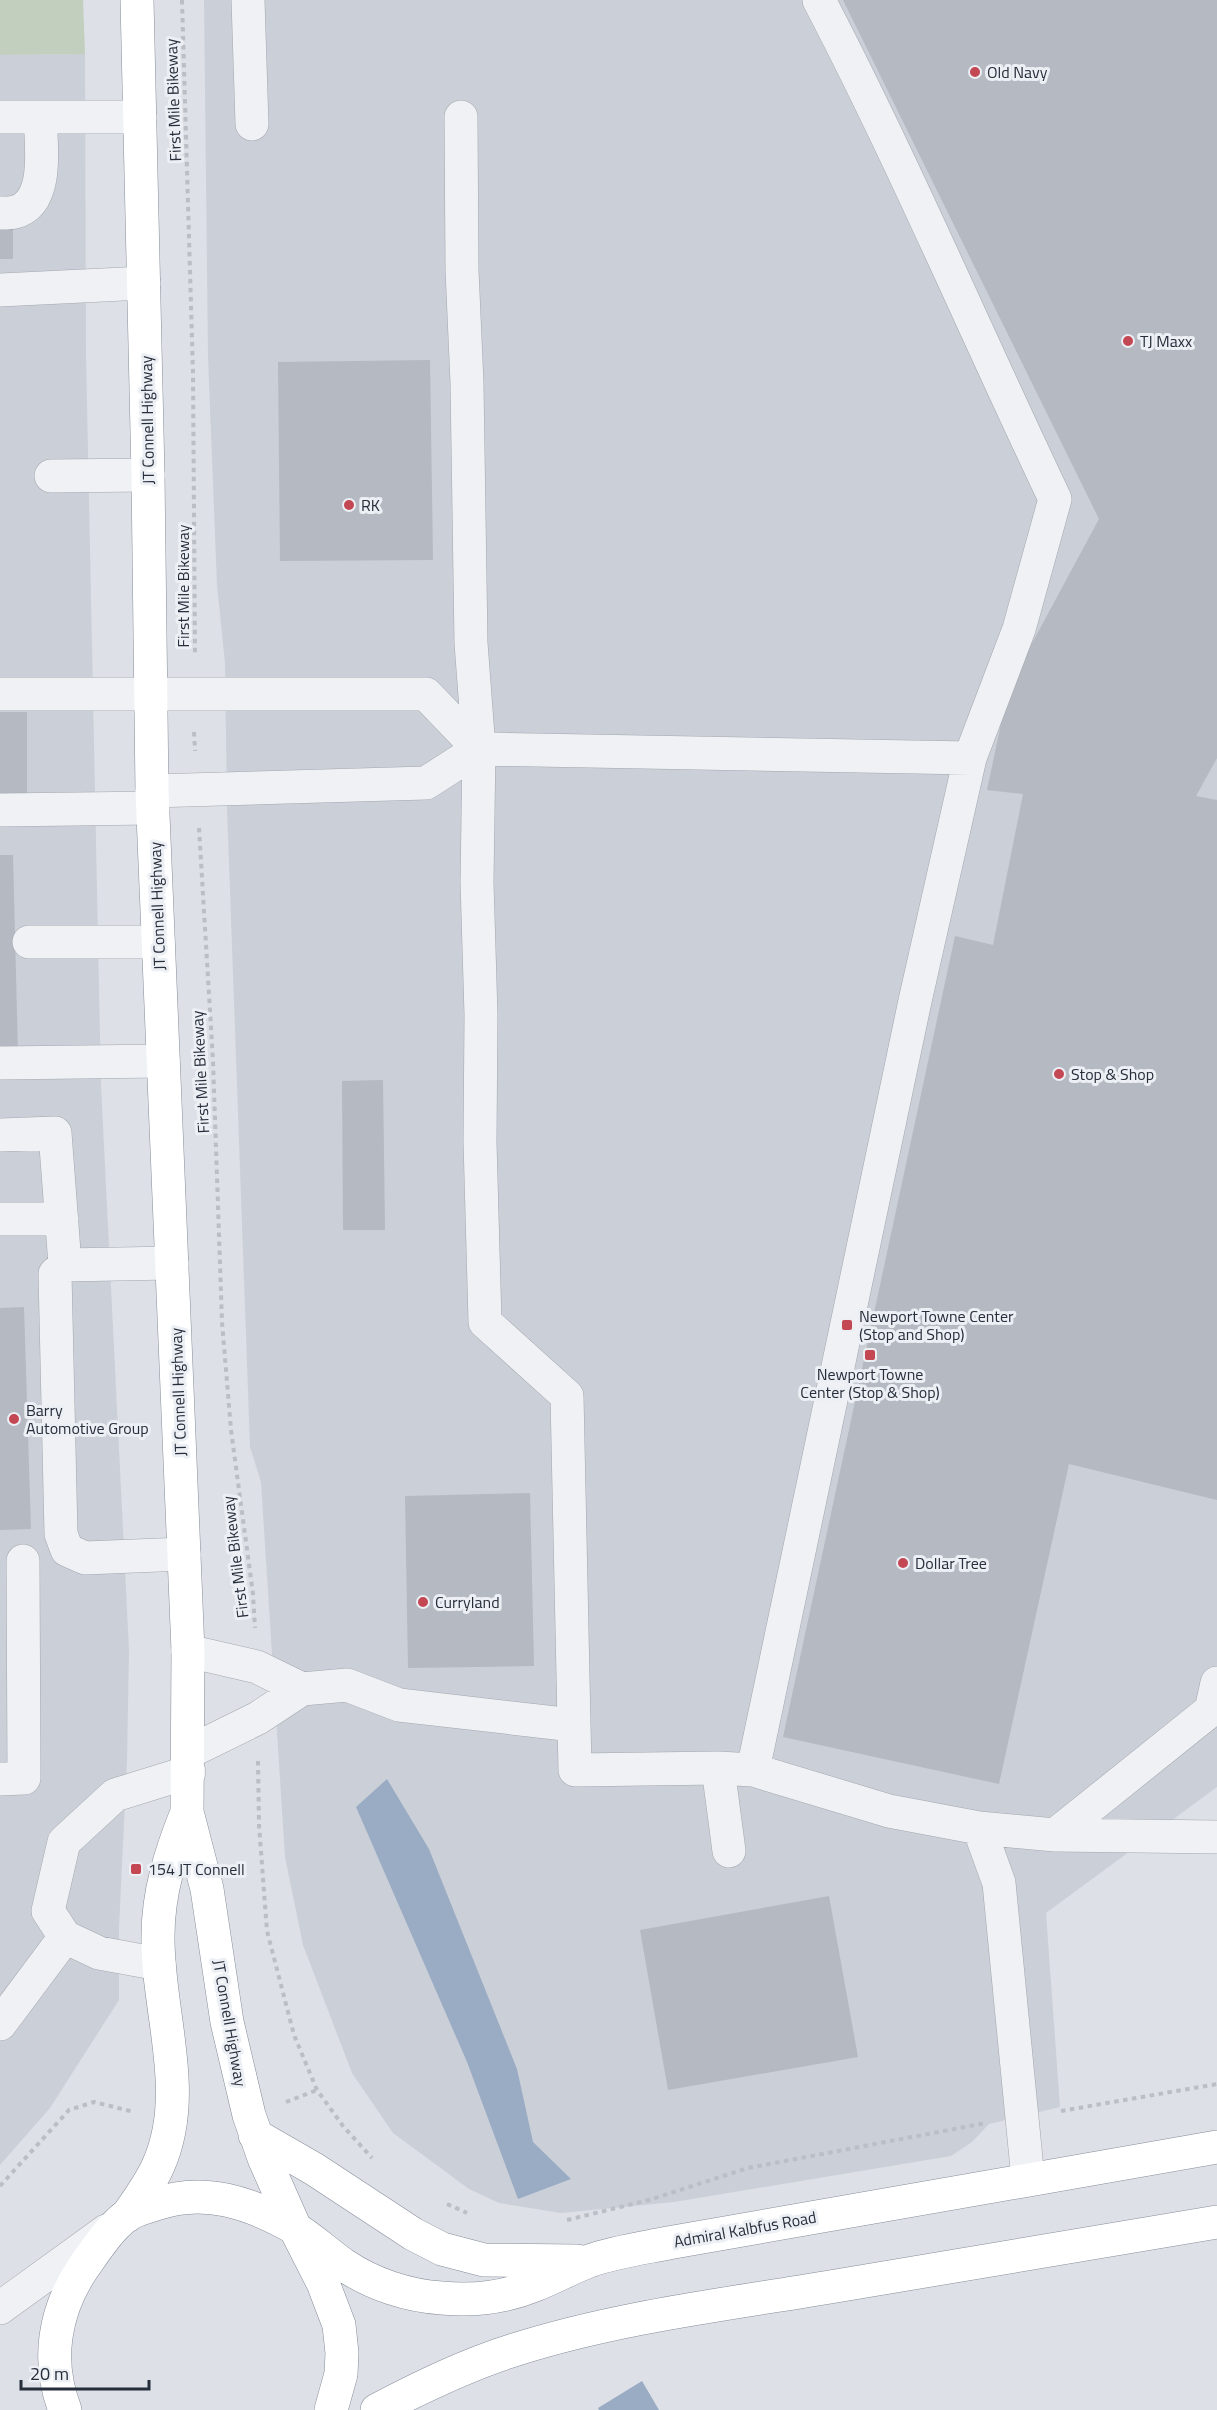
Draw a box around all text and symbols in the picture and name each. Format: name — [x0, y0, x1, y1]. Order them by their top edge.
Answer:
street label: First Mile Bikeway — [159, 38, 187, 162]
place label: Old Navy — [987, 60, 1048, 84]
marker: Old Navy — [968, 65, 982, 79]
place label: TJ Maxx — [1140, 329, 1192, 353]
marker: TJ Maxx — [1121, 334, 1135, 348]
street label: JT Connell Highway — [134, 355, 160, 484]
place label: RK — [361, 493, 380, 517]
marker: RK — [342, 498, 356, 512]
street label: First Mile Bikeway — [171, 524, 195, 647]
street label: JT Connell Highway — [143, 841, 171, 971]
street label: First Mile Bikeway — [185, 1010, 215, 1134]
place label: Stop & Shop — [1071, 1062, 1154, 1086]
marker: Stop & Shop — [1052, 1067, 1066, 1081]
place label: Newport Towne Center (Stop and Shop) — [859, 1304, 1014, 1346]
marker: Newport Towne Center (Stop and Shop) — [840, 1318, 854, 1332]
street label: JT Connell Highway — [164, 1327, 192, 1457]
marker: Newport Towne Center (Stop & Shop) — [863, 1348, 877, 1362]
place label: Newport Towne Center (Stop & Shop) — [800, 1362, 940, 1404]
place label: Barry Automotive Group — [26, 1398, 149, 1440]
marker: Barry Automotive Group — [7, 1412, 21, 1426]
street label: First Mile Bikeway — [216, 1494, 254, 1619]
place label: Dollar Tree — [915, 1551, 987, 1575]
marker: Dollar Tree — [896, 1556, 910, 1570]
place label: Curryland — [435, 1590, 500, 1614]
marker: Curryland — [416, 1595, 430, 1609]
place label: 154 JT Connell — [148, 1857, 245, 1881]
marker: 154 JT Connell — [129, 1862, 143, 1876]
street label: JT Connell Highway — [207, 1958, 253, 2089]
street label: Admiral Kalbfus Road — [672, 2205, 818, 2253]
scale bar — [21, 2353, 148, 2391]
text: 20 m — [30, 2360, 69, 2387]

